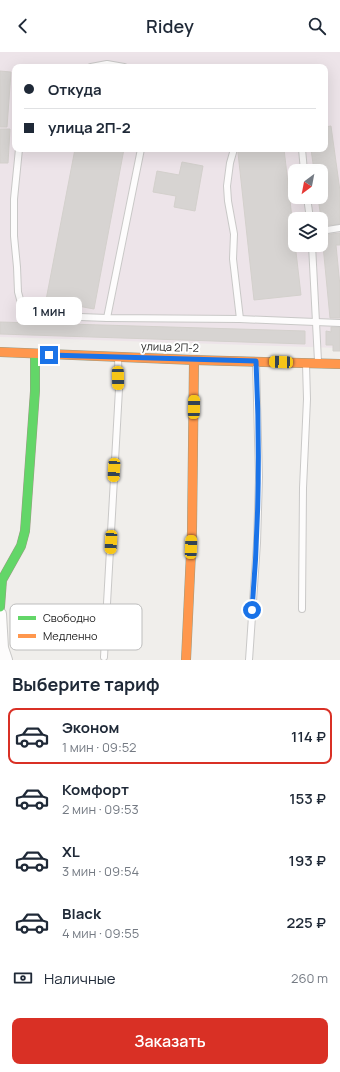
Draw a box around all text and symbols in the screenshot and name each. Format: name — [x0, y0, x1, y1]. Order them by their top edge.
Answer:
text: Ridey — [146, 14, 194, 38]
icon: back — [12, 15, 34, 37]
icon: search — [306, 15, 328, 37]
text: Откуда — [48, 79, 102, 100]
text: улица 2П-2 — [48, 117, 131, 138]
north arrow — [288, 164, 328, 204]
map controls — [288, 164, 328, 252]
button: layers — [288, 212, 328, 252]
callout: 1 мин — [16, 297, 82, 325]
text: 1 мин — [32, 302, 66, 320]
street label: улица 2П-2 — [141, 338, 199, 355]
route end — [40, 346, 58, 364]
car — [269, 356, 293, 368]
car — [112, 366, 124, 390]
car — [188, 395, 200, 419]
car — [107, 458, 121, 482]
car — [104, 530, 118, 554]
car — [185, 535, 197, 559]
route start — [243, 601, 261, 619]
legend — [10, 604, 142, 650]
text: Свободно — [43, 610, 96, 625]
text: Медленно — [43, 628, 98, 643]
text: Выберите тариф — [12, 672, 160, 696]
text: Эконом — [62, 717, 119, 738]
icon: car — [14, 718, 50, 754]
text: 114 ₽ — [291, 726, 326, 747]
text: 1 мин · 09:52 — [62, 738, 136, 756]
text: Комфорт — [62, 779, 129, 800]
icon: car — [14, 780, 50, 816]
text: 153 ₽ — [289, 788, 326, 809]
text: 2 мин · 09:53 — [62, 800, 139, 818]
text: XL — [62, 841, 80, 862]
icon: car — [14, 842, 50, 878]
text: 193 ₽ — [289, 850, 326, 871]
text: 3 мин · 09:54 — [62, 862, 139, 880]
text: Black — [62, 903, 101, 924]
icon: car — [14, 904, 50, 940]
text: 225 ₽ — [286, 912, 326, 933]
text: 4 мин · 09:55 — [62, 924, 139, 942]
icon: cash — [12, 967, 34, 989]
text: Наличные — [44, 968, 116, 989]
text: 260 m — [291, 969, 328, 987]
button: Заказать — [12, 1018, 328, 1064]

